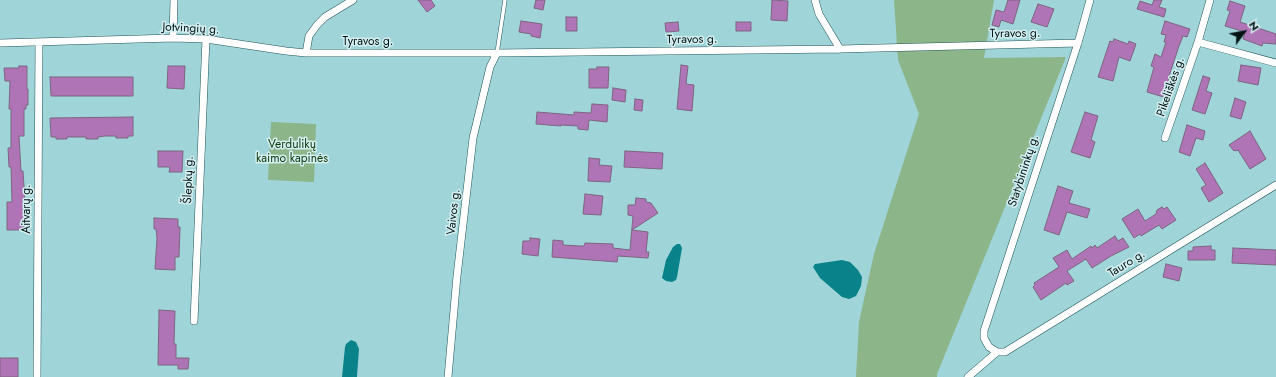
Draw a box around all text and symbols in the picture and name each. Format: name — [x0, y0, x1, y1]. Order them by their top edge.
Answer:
north arrow — [1224, 12, 1264, 52]
text: N — [1245, 18, 1263, 34]
street label: Jotvingių g. — [162, 20, 220, 38]
street label: Tyravos g. — [989, 26, 1041, 42]
street label: Tyravos g. — [666, 32, 718, 48]
street label: Tyravos g. — [343, 35, 393, 49]
street label: Pikeliškės g. — [1154, 55, 1188, 119]
street label: Statybininkų g. — [1006, 133, 1042, 209]
park label: Verdulikų kaimo kapinės — [256, 138, 328, 166]
street label: Šlepkų g. — [181, 156, 197, 204]
street label: Aitvarų g. — [20, 184, 34, 234]
street label: Vaivos g. — [444, 188, 464, 236]
street label: Tauro g. — [1106, 247, 1148, 281]

